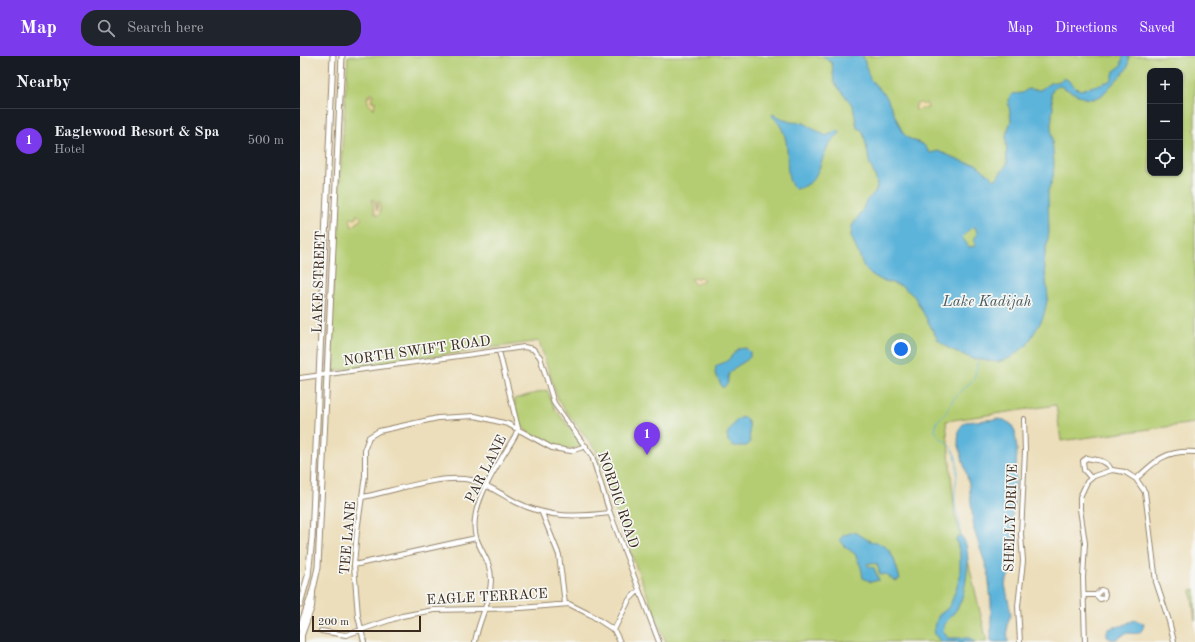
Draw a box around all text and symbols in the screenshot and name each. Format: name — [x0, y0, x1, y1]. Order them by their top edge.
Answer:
search box — [81, 10, 361, 46]
icon: search — [95, 17, 117, 39]
text: Map — [20, 19, 57, 38]
text: Search here — [127, 21, 204, 36]
text: Map — [1007, 21, 1033, 35]
text: Directions — [1055, 21, 1117, 35]
text: Saved — [1139, 21, 1175, 35]
map controls — [1147, 68, 1183, 176]
button: + — [1147, 68, 1183, 104]
text: Nearby — [16, 74, 71, 91]
button: − — [1147, 104, 1183, 140]
text: Eaglewood Resort & Spa — [54, 125, 219, 140]
text: 1 — [25, 134, 33, 147]
text: 500 m — [247, 134, 284, 147]
button: locate — [1147, 140, 1183, 176]
text: Hotel — [54, 143, 85, 156]
street label: LAKE STREET — [310, 231, 328, 333]
water label: Lake Kadijah — [942, 295, 1032, 310]
street label: NORTH SWIFT ROAD — [342, 334, 492, 368]
your location — [891, 339, 911, 359]
pin: 1 — [634, 422, 660, 455]
street label: PAR LANE — [463, 433, 509, 505]
street label: NORDIC ROAD — [595, 450, 641, 550]
street label: SHELLY DRIVE — [1002, 464, 1020, 572]
street label: TEE LANE — [338, 501, 358, 575]
street label: EAGLE TERRACE — [426, 587, 548, 607]
scale bar — [312, 614, 421, 633]
text: 200 m — [318, 617, 349, 628]

